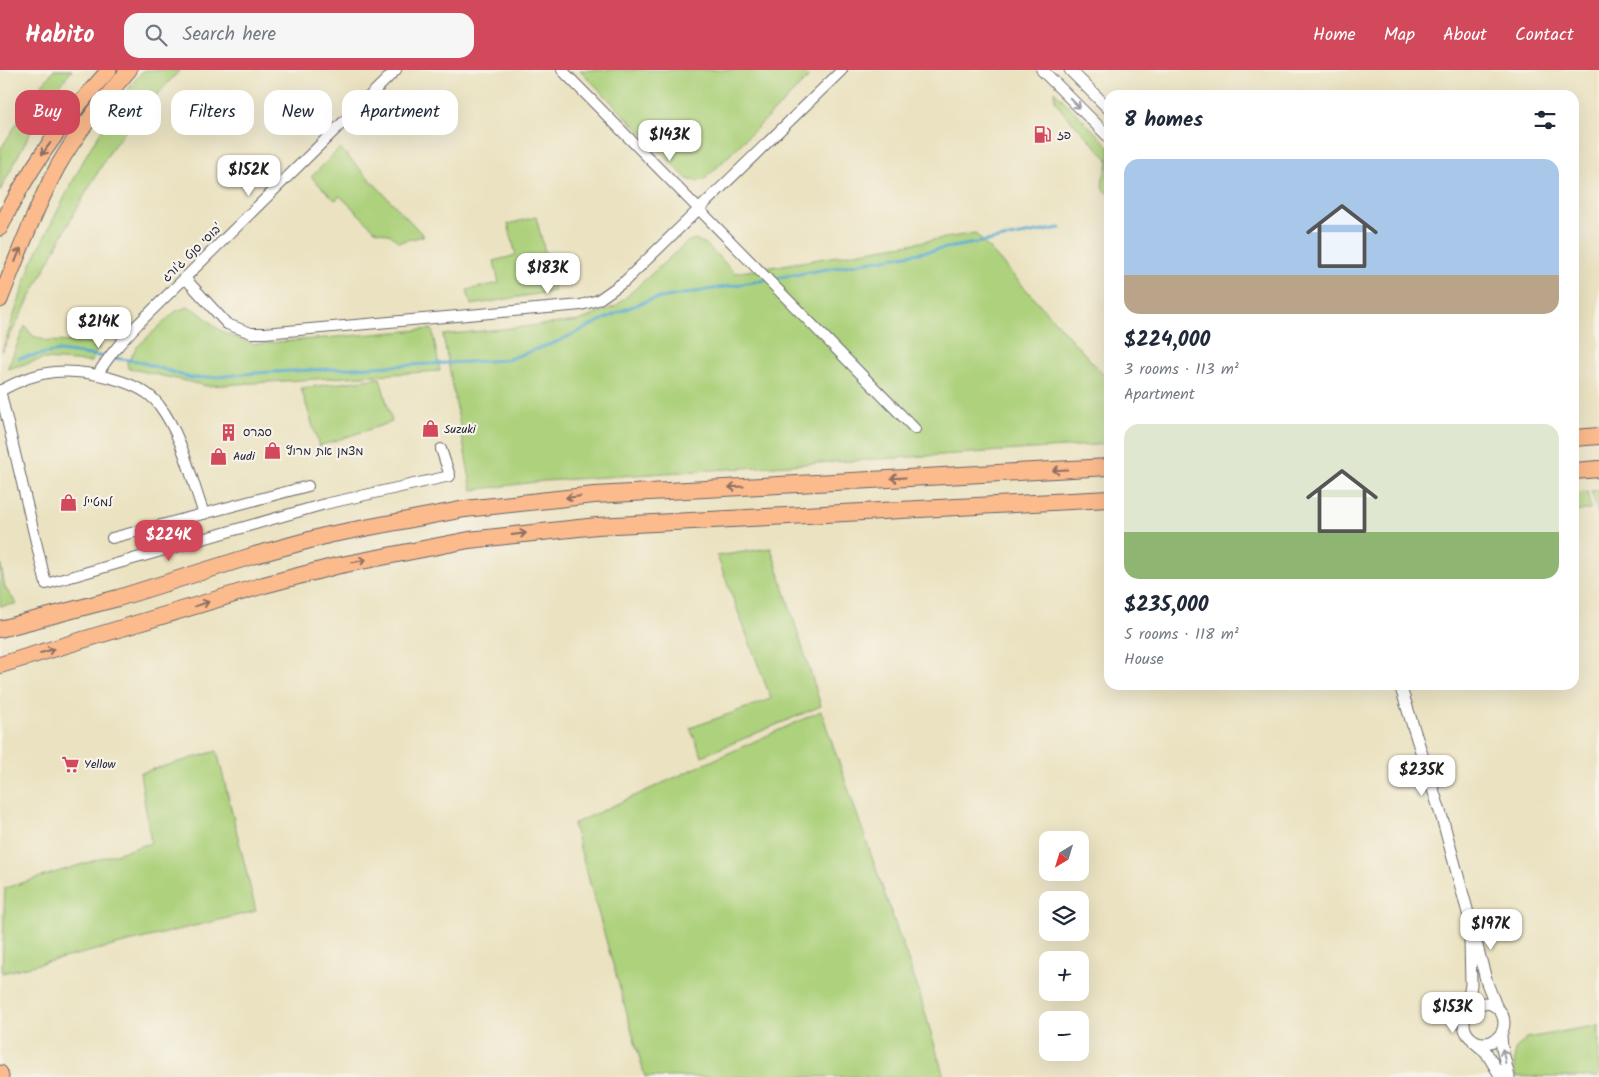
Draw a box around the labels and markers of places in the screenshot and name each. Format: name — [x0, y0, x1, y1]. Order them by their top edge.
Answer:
pin: $143K — [635, 119, 705, 162]
fuel station icon: פז — [1033, 125, 1053, 145]
place label: פז — [1057, 126, 1071, 145]
pin: $152K — [214, 154, 284, 197]
pin: $183K — [513, 252, 583, 295]
pin: $214K — [64, 306, 134, 349]
shop icon: Suzuki — [420, 419, 440, 439]
place label: Suzuki — [444, 420, 477, 439]
building icon: סברס — [219, 422, 239, 442]
place label: סברס — [243, 423, 272, 442]
shop icon: מצמן את מרוץ — [262, 441, 282, 461]
place label: מצמן את מרוץ — [286, 442, 363, 461]
shop icon: Audi — [209, 446, 229, 466]
place label: Audi — [233, 447, 256, 466]
shop icon: למטייל — [59, 492, 79, 512]
place label: למטייל — [83, 493, 113, 512]
pin: $224K — [134, 520, 204, 562]
supermarket icon: Yellow — [60, 754, 80, 774]
pin: $235K — [1387, 754, 1457, 797]
place label: Yellow — [84, 755, 117, 774]
pin: $197K — [1456, 908, 1526, 951]
pin: $153K — [1418, 992, 1488, 1034]

